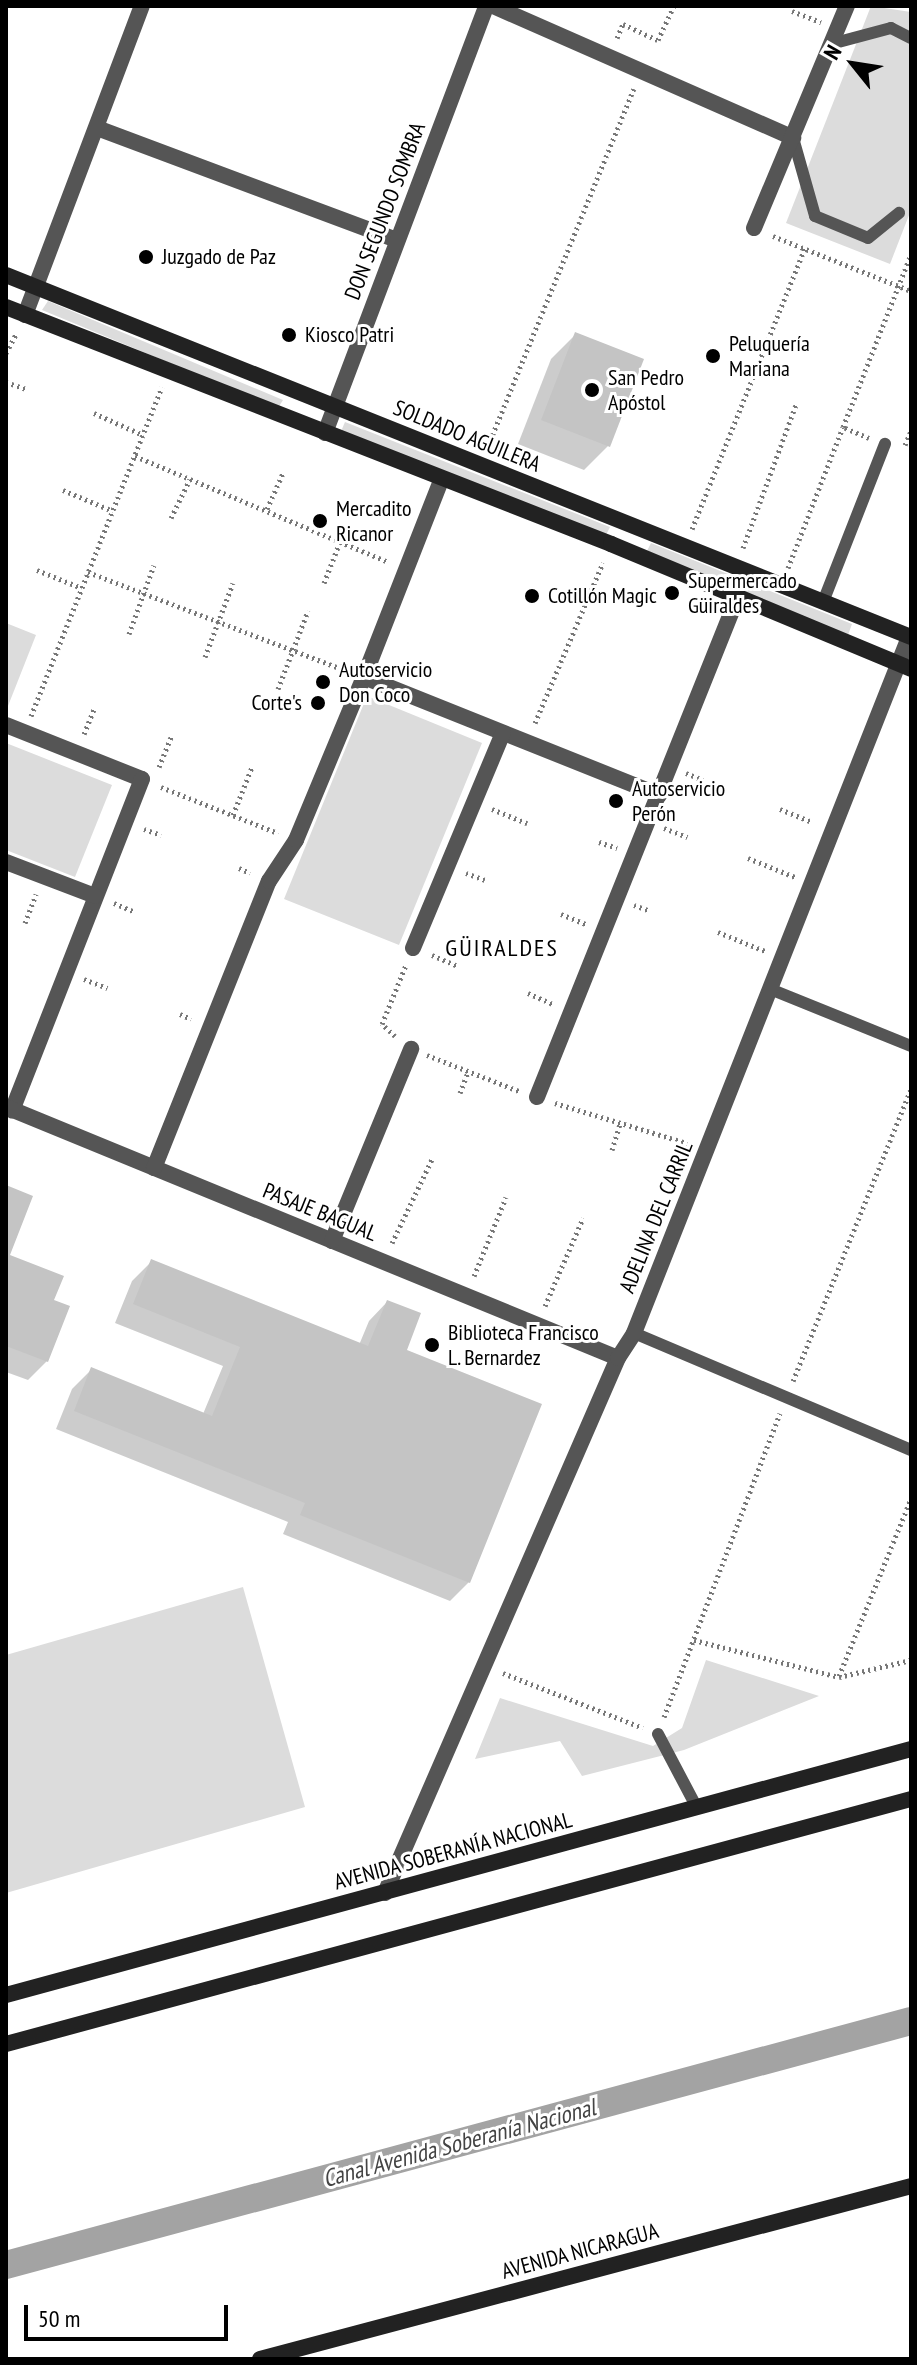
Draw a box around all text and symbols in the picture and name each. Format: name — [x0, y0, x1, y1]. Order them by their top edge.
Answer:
north arrow — [813, 24, 893, 104]
text: N — [817, 40, 847, 64]
street label: DON SEGUNDO SOMBRA — [339, 119, 431, 303]
place label: Juzgado de Paz — [162, 244, 276, 270]
marker: Juzgado de Paz — [137, 248, 155, 266]
place label: Kiosco Patri — [305, 322, 394, 348]
marker: Kiosco Patri — [280, 326, 298, 344]
place label: Peluquería Mariana — [729, 330, 810, 382]
marker: Peluquería Mariana — [704, 347, 722, 365]
place label: San Pedro Apóstol — [608, 364, 684, 416]
marker: San Pedro Apóstol — [583, 381, 601, 399]
street label: SOLDADO AGUILERA — [389, 394, 545, 478]
place label: Mercadito Ricanor — [336, 495, 411, 546]
marker: Mercadito Ricanor — [311, 512, 329, 530]
place label: Supermercado Güiraldes — [688, 567, 797, 618]
place label: Cotillón Magic — [548, 583, 657, 609]
marker: Supermercado Güiraldes — [663, 584, 681, 602]
marker: Cotillón Magic — [523, 587, 541, 605]
place label: Autoservicio Don Coco — [339, 656, 432, 708]
marker: Autoservicio Don Coco — [314, 673, 332, 691]
place label: Corte's — [252, 690, 302, 716]
marker: Corte's — [309, 694, 327, 712]
place label: Autoservicio Perón — [632, 775, 725, 826]
marker: Autoservicio Perón — [607, 792, 625, 810]
district label: GÜIRALDES — [445, 934, 559, 962]
street label: ADELINA DEL CARRIL — [613, 1137, 699, 1297]
street label: PASAJE BAGUAL — [259, 1177, 381, 1247]
place label: Biblioteca Francisco L. Bernardez — [448, 1319, 599, 1370]
marker: Biblioteca Francisco L. Bernardez — [423, 1336, 441, 1354]
street label: AVENIDA SOBERANÍA NACIONAL — [331, 1806, 575, 1896]
water label: Canal Avenida Soberanía Nacional — [319, 2093, 599, 2193]
street label: AVENIDA NICARAGUA — [498, 2217, 662, 2285]
scale bar — [28, 2289, 232, 2339]
text: 50 m — [38, 2303, 80, 2334]

